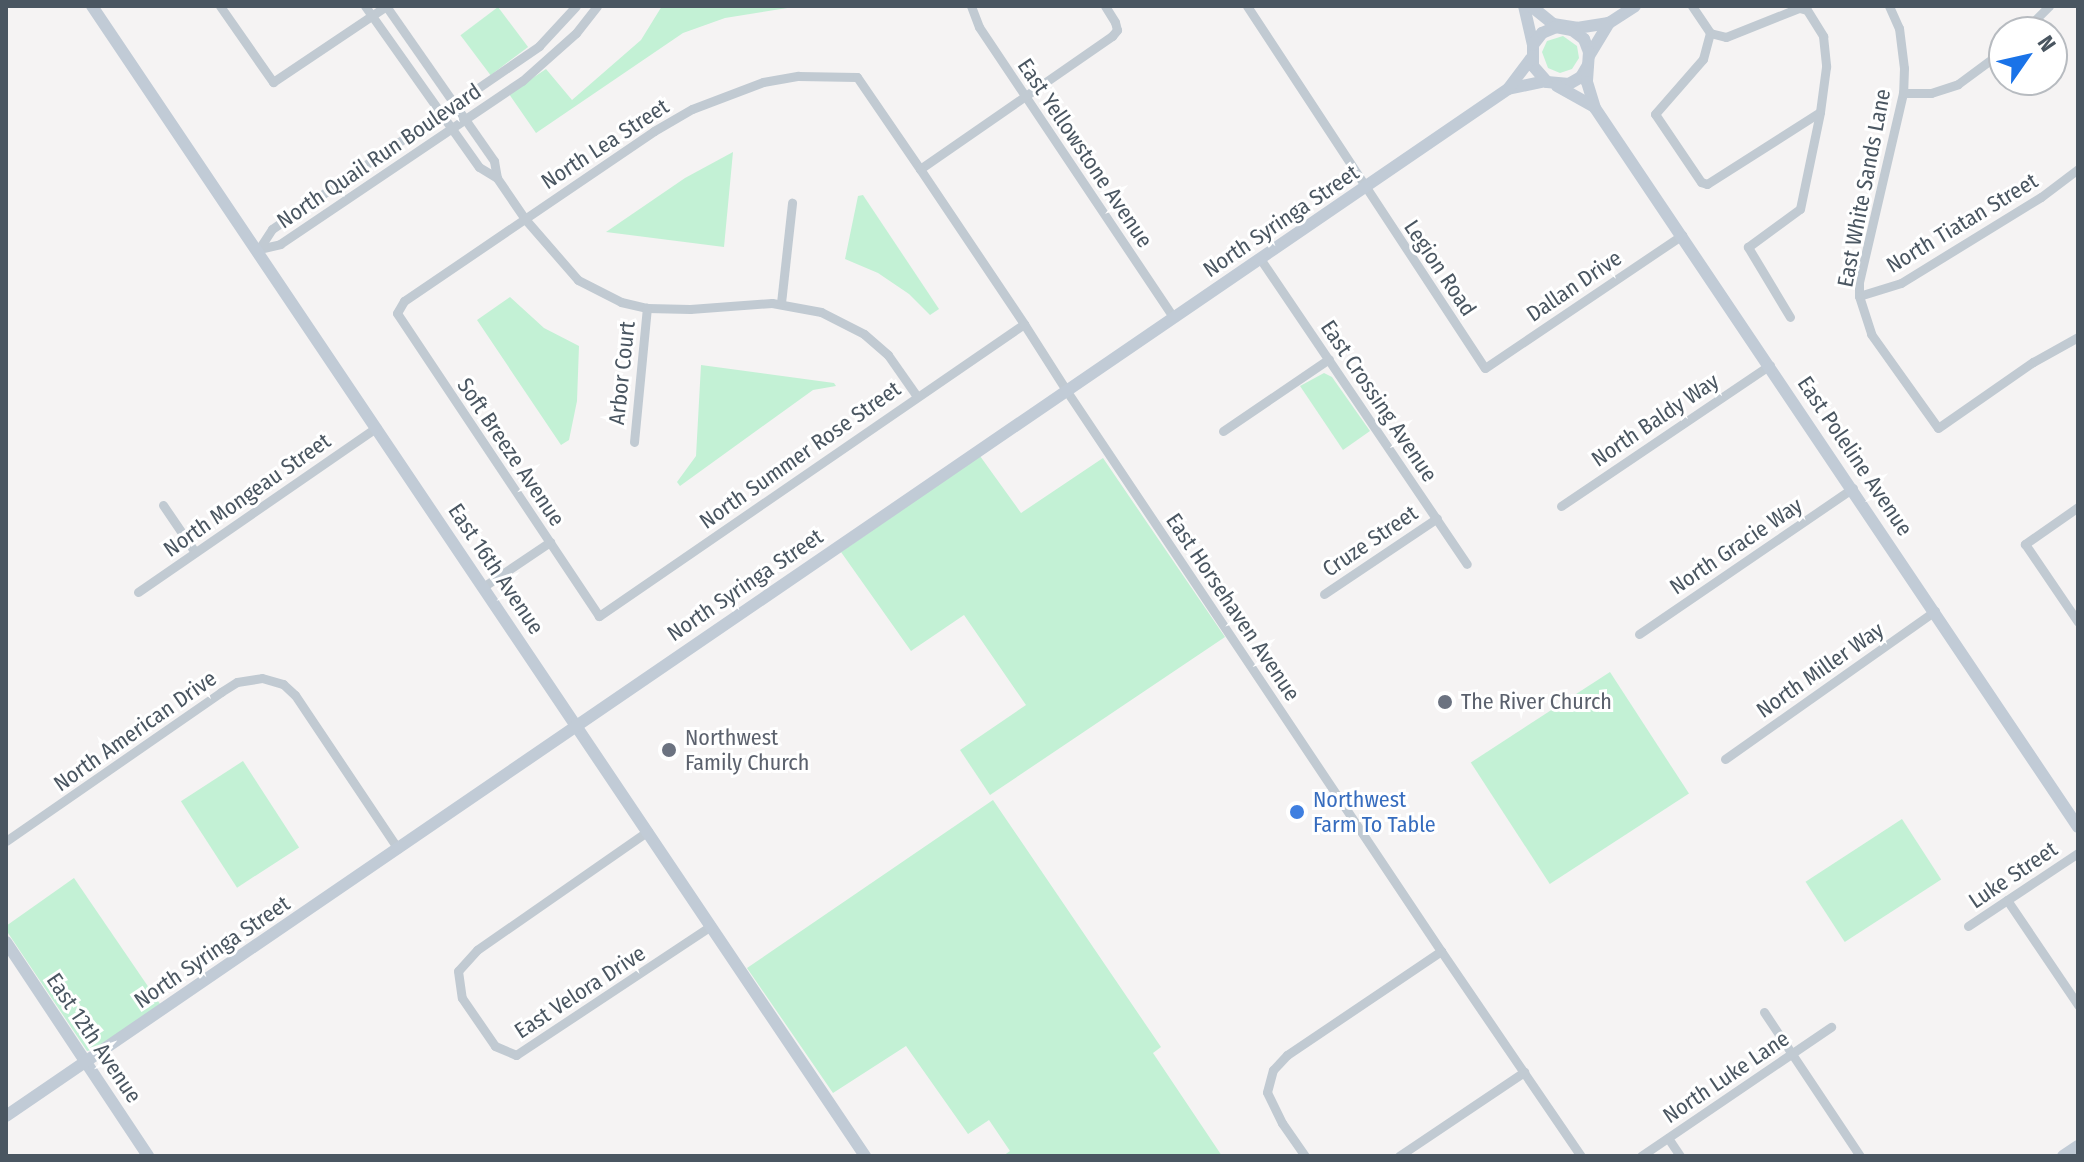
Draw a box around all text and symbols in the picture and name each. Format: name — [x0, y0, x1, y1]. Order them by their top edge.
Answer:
north arrow — [1988, 16, 2068, 96]
text: N — [2032, 30, 2062, 56]
street label: East Yellowstone Avenue — [1012, 54, 1158, 252]
street label: North Quail Run Boulevard — [272, 78, 486, 234]
street label: East White Sands Lane — [1832, 87, 1896, 289]
street label: North Lea Street — [536, 93, 674, 195]
street label: North Syringa Street — [1198, 159, 1364, 283]
street label: North Tiatan Street — [1882, 167, 2042, 279]
street label: Legion Road — [1398, 215, 1482, 321]
street label: Dallan Drive — [1522, 245, 1626, 327]
street label: East Crossing Avenue — [1315, 315, 1443, 487]
street label: Arbor Court — [603, 320, 641, 426]
street label: North Baldy Way — [1586, 368, 1724, 472]
street label: East Poleline Avenue — [1792, 371, 1918, 541]
street label: Soft Breeze Avenue — [452, 373, 570, 531]
street label: North Summer Rose Street — [694, 376, 906, 534]
street label: North Mongeau Street — [159, 428, 335, 562]
street label: North Gracie Way — [1665, 492, 1807, 600]
street label: East 16th Avenue — [443, 499, 549, 639]
street label: Cruze Street — [1318, 500, 1422, 582]
street label: East Horsehaven Avenue — [1160, 508, 1306, 706]
street label: North Syringa Street — [662, 523, 828, 647]
street label: North Miller Way — [1751, 616, 1889, 724]
street label: North American Drive — [49, 665, 221, 797]
place label: The River Church — [1461, 689, 1612, 715]
marker: The River Church — [1436, 693, 1454, 711]
place label: Northwest Family Church — [685, 724, 809, 776]
marker: Northwest Family Church — [660, 741, 678, 759]
place label: Northwest Farm To Table — [1313, 786, 1436, 838]
marker: Northwest Farm To Table — [1288, 803, 1306, 821]
street label: Luke Street — [1964, 836, 2062, 914]
street label: North Syringa Street — [129, 890, 295, 1014]
street label: East Velora Drive — [510, 940, 650, 1044]
street label: East 12th Avenue — [41, 968, 147, 1108]
street label: North Luke Lane — [1658, 1025, 1794, 1129]

